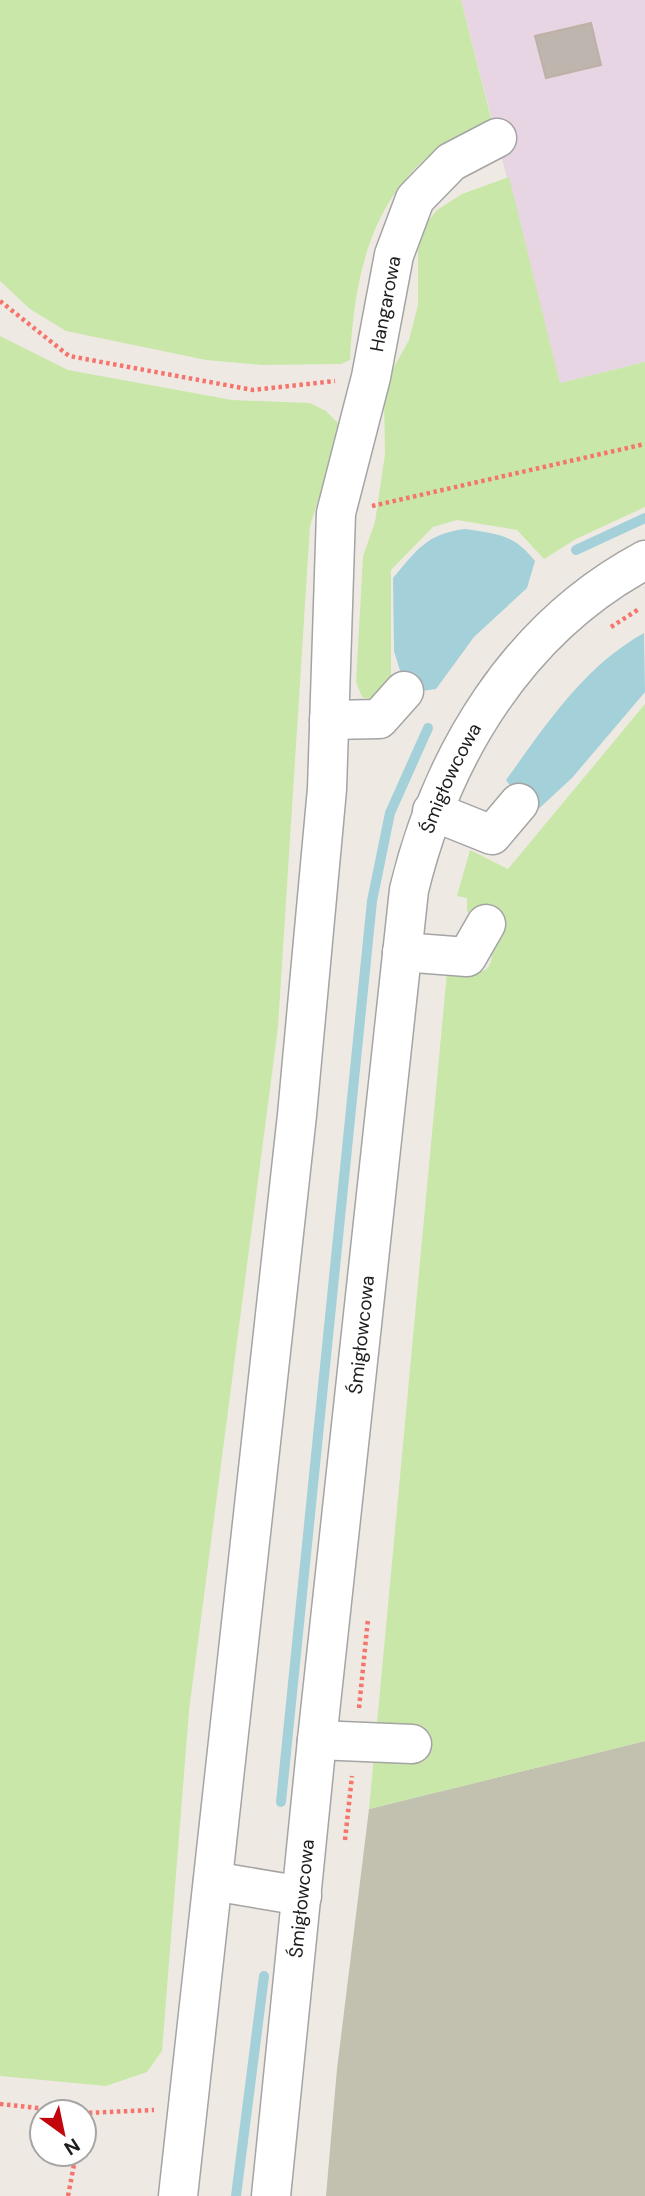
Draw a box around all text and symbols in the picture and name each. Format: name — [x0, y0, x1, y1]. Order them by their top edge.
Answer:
street label: Hangarowa — [364, 254, 407, 354]
street label: Śmigłowcowa — [415, 718, 487, 837]
street label: Śmigłowcowa — [343, 1274, 380, 1395]
street label: Śmigłowcowa — [283, 1838, 320, 1959]
north arrow — [28, 2098, 98, 2168]
text: N — [59, 2133, 85, 2161]

